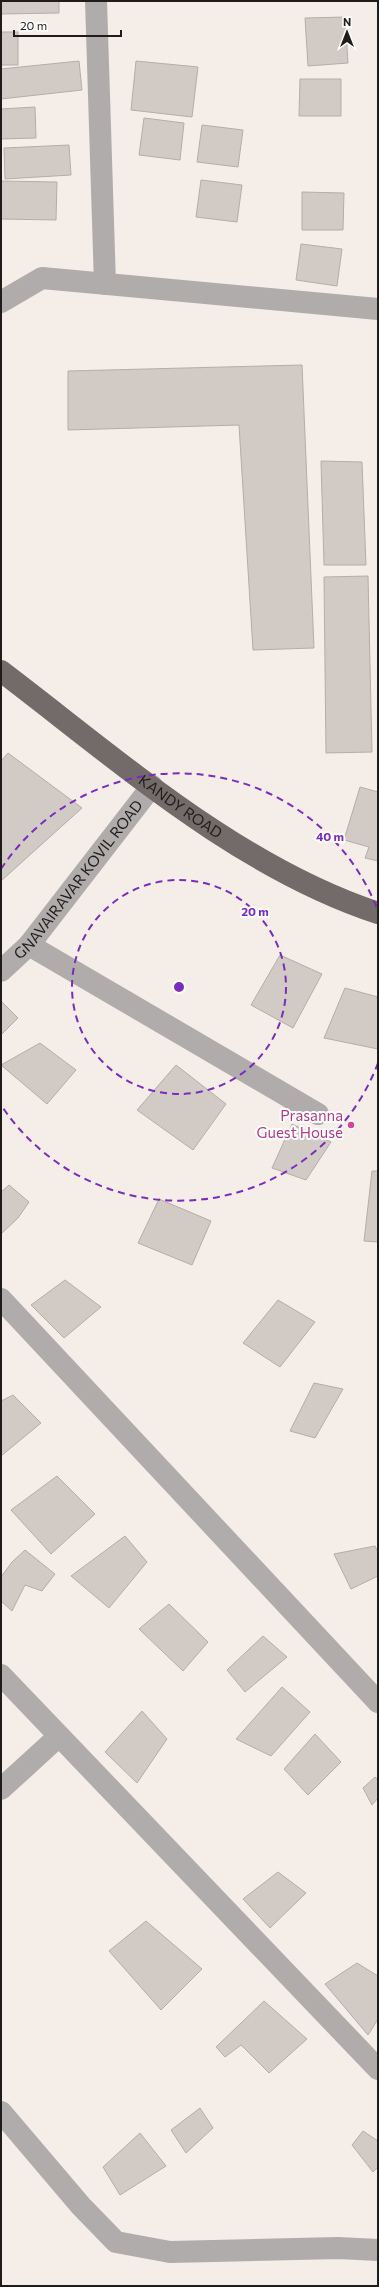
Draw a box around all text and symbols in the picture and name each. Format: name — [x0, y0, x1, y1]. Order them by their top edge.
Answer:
scale bar — [14, 12, 121, 38]
north arrow — [327, 12, 367, 52]
text: N — [343, 15, 351, 28]
text: 20 m — [20, 18, 47, 32]
street label: KANDY ROAD — [136, 771, 226, 842]
street label: GNAVAIRAVAR KOVIL ROAD — [10, 796, 146, 962]
text: 40 m — [316, 829, 344, 843]
text: 20 m — [241, 904, 269, 918]
centre of rings — [172, 980, 186, 994]
place label: Prasanna Guest House — [257, 1106, 343, 1141]
marker: Prasanna Guest House — [346, 1120, 356, 1130]

